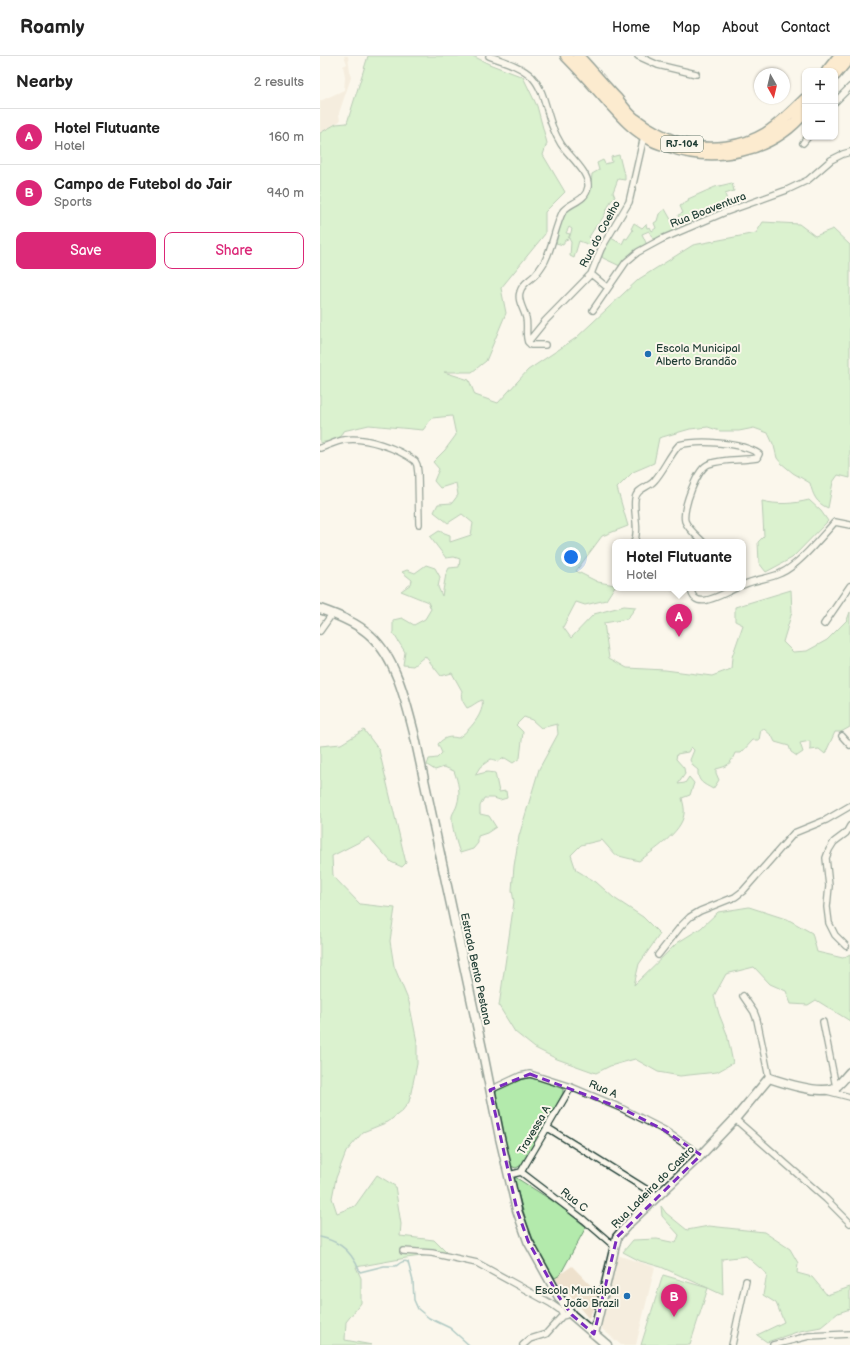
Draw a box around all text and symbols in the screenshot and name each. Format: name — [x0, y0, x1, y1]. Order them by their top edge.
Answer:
text: Roamly — [20, 16, 84, 39]
text: Home — [612, 19, 650, 36]
text: Map — [672, 19, 700, 36]
text: About — [722, 19, 759, 36]
text: Contact — [781, 19, 830, 36]
north arrow — [754, 68, 790, 104]
map controls — [802, 68, 838, 140]
button: + — [802, 68, 838, 104]
text: Nearby — [16, 72, 73, 92]
text: 2 results — [254, 74, 304, 90]
button: − — [802, 104, 838, 140]
text: Hotel Flutuante — [54, 119, 160, 138]
text: A — [25, 129, 33, 145]
text: 160 m — [269, 129, 304, 145]
road number: RJ-104 — [661, 136, 703, 152]
text: Hotel — [54, 138, 85, 154]
text: Campo de Futebol do Jair — [54, 175, 232, 194]
text: B — [24, 185, 34, 201]
text: 940 m — [267, 185, 304, 201]
street label: Rua Boaventura — [668, 190, 748, 230]
text: Sports — [54, 194, 92, 210]
street label: Rua do Coelho — [577, 198, 623, 270]
button: Save — [16, 232, 156, 269]
button: Share — [164, 232, 304, 269]
place label: Escola Municipal Alberto Brandão — [656, 342, 740, 368]
marker: Escola Municipal Alberto Brandão — [643, 349, 653, 359]
popup — [612, 539, 746, 591]
your location — [561, 547, 581, 567]
text: Hotel Flutuante — [626, 548, 732, 567]
text: Hotel — [626, 567, 657, 583]
pin: A — [666, 604, 692, 637]
street label: Estrada Bento Pestana — [458, 912, 494, 1026]
street label: Rua A — [587, 1077, 620, 1101]
street label: Travessa A — [515, 1103, 553, 1157]
street label: Rua Ladeira do Castro — [609, 1143, 697, 1231]
street label: Rua C — [558, 1185, 590, 1215]
place label: Escola Municipal João Brazil — [535, 1284, 619, 1310]
pin: B — [661, 1284, 687, 1317]
marker: Escola Municipal João Brazil — [622, 1291, 632, 1301]

